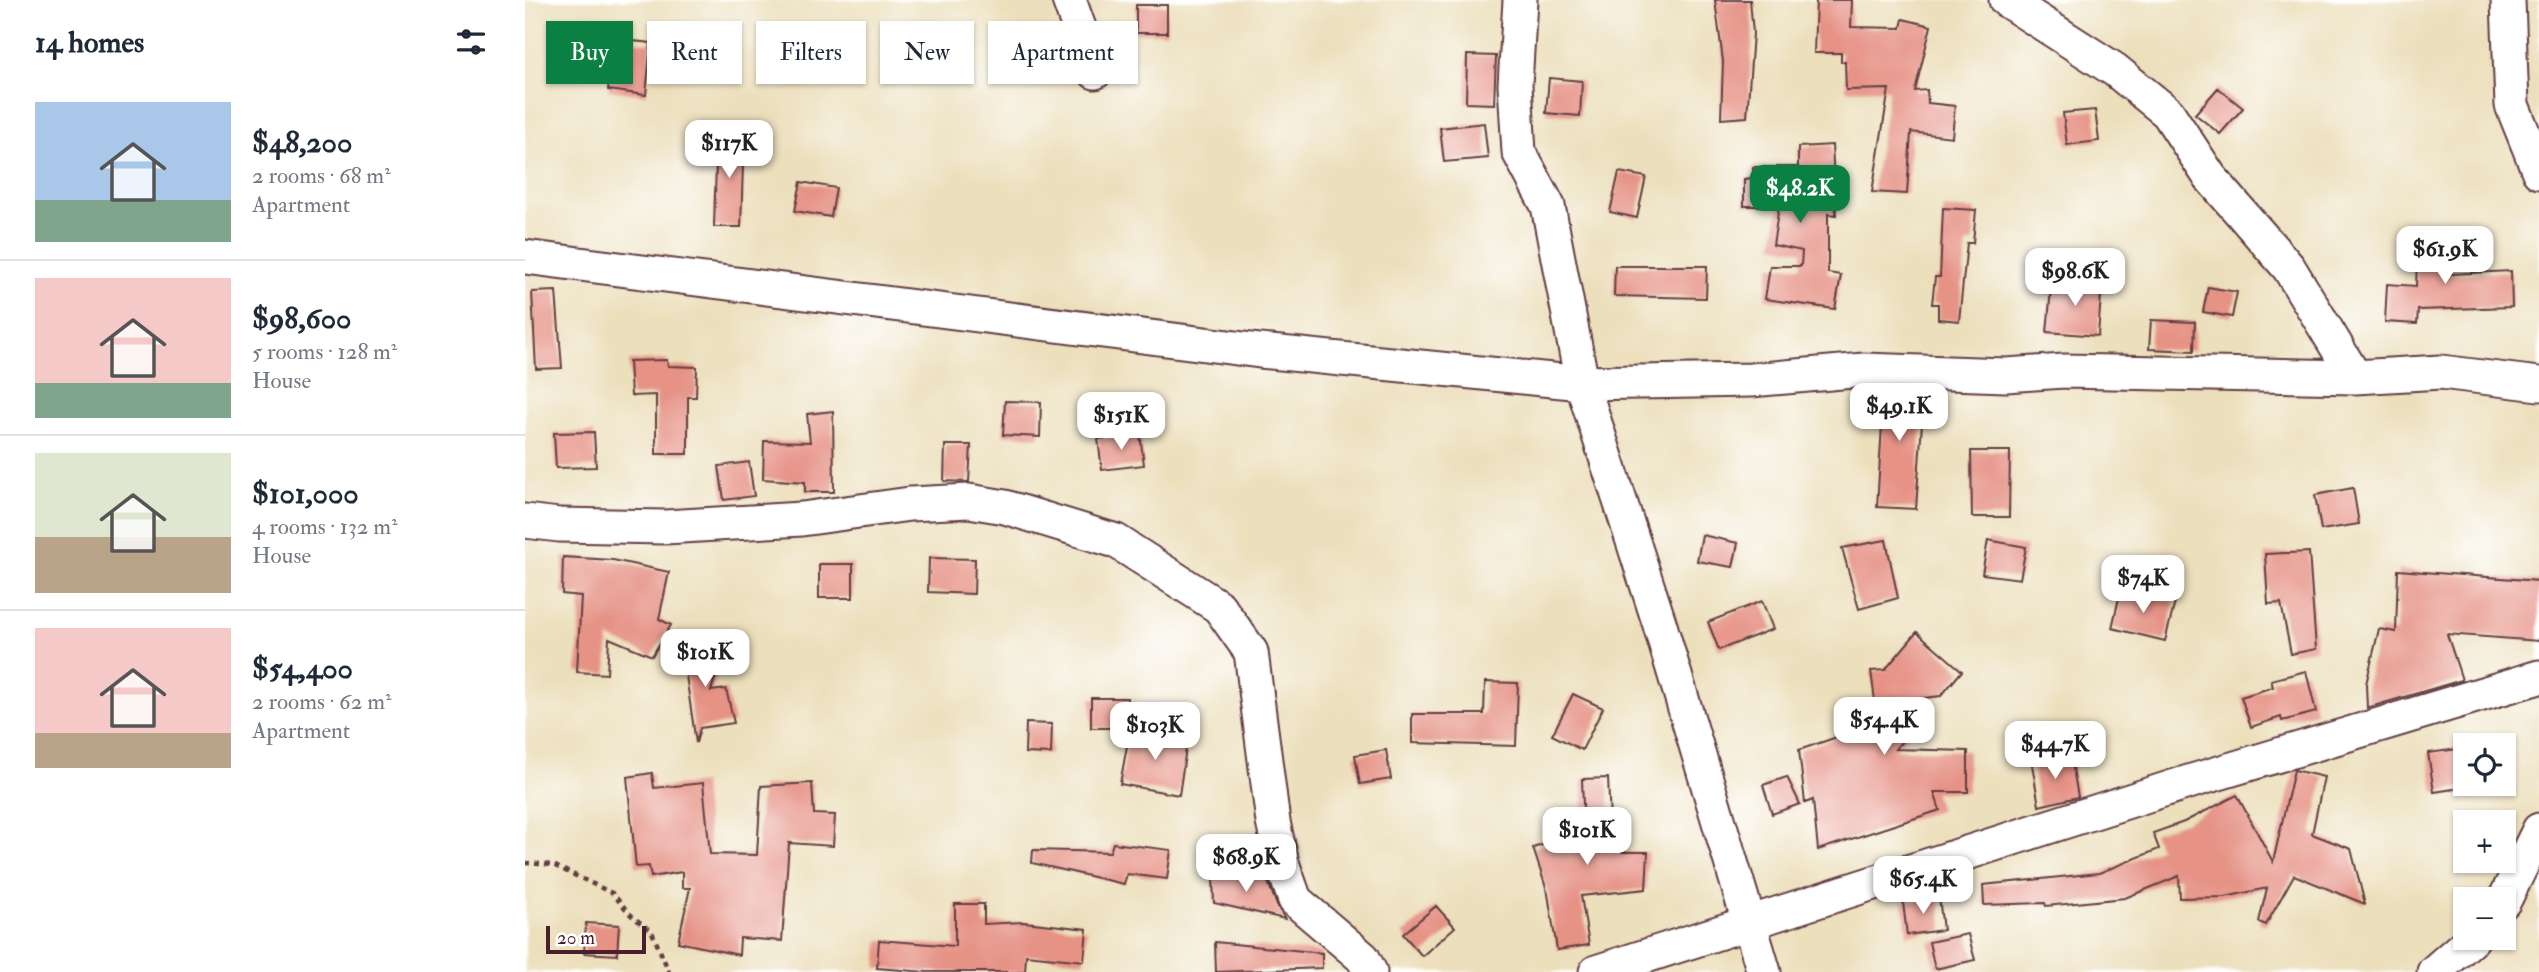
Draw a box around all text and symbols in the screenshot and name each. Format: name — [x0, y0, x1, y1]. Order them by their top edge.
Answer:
chip: Buy — [546, 21, 633, 84]
chip: Rent — [647, 21, 742, 84]
chip: Filters — [756, 21, 866, 84]
chip: New — [880, 21, 974, 84]
chip: Apartment — [988, 21, 1138, 84]
icon: filters — [452, 23, 490, 61]
text: 14 homes — [35, 24, 144, 61]
pin: $117K — [680, 120, 778, 180]
text: $48,200 — [252, 124, 352, 161]
text: $117K — [701, 128, 757, 157]
icon: home — [91, 130, 175, 214]
text: 2 rooms · 68 m² — [252, 161, 391, 190]
pin: $48.2K — [1743, 166, 1857, 225]
text: $48.2K — [1766, 173, 1834, 202]
text: Apartment — [252, 190, 350, 219]
pin: $61.9K — [2388, 226, 2502, 286]
text: $61.9K — [2412, 234, 2478, 263]
pin: $98.6K — [2018, 248, 2132, 308]
text: $98.6K — [2041, 256, 2109, 285]
text: $98,600 — [252, 300, 351, 337]
icon: home — [91, 306, 175, 390]
text: 5 rooms · 128 m² — [252, 337, 397, 366]
text: House — [252, 366, 311, 395]
pin: $49.1K — [1842, 384, 1956, 443]
text: $49.1K — [1866, 391, 1932, 420]
pin: $151K — [1072, 392, 1170, 452]
text: $151K — [1093, 400, 1149, 429]
text: $101,000 — [252, 475, 359, 512]
icon: home — [91, 481, 175, 565]
text: 4 rooms · 132 m² — [252, 512, 398, 541]
text: House — [252, 541, 311, 570]
pin: $74K — [2102, 556, 2184, 615]
text: $74K — [2117, 563, 2169, 592]
pin: $101K — [656, 630, 754, 689]
text: $101K — [676, 637, 734, 666]
text: $54,400 — [252, 650, 353, 687]
icon: home — [91, 656, 175, 740]
text: 2 rooms · 62 m² — [252, 687, 391, 716]
pin: $54.4K — [1827, 698, 1941, 757]
pin: $103K — [1106, 702, 1204, 762]
text: $54.4K — [1850, 705, 1918, 734]
text: $103K — [1126, 710, 1184, 739]
text: Apartment — [252, 716, 350, 745]
pin: $44.7K — [1998, 722, 2112, 781]
text: $44.7K — [2021, 729, 2089, 758]
map controls — [2453, 733, 2516, 950]
button: locate — [2453, 733, 2516, 796]
pin: $101K — [1538, 808, 1636, 867]
button: + — [2453, 810, 2516, 873]
text: $101K — [1558, 815, 1616, 844]
pin: $68.9K — [1189, 834, 1303, 894]
text: $68.9K — [1212, 842, 1280, 871]
pin: $65.4K — [1866, 856, 1980, 916]
text: $65.4K — [1889, 864, 1957, 893]
button: − — [2453, 887, 2516, 950]
scale bar — [546, 923, 646, 955]
text: 20 m — [557, 926, 595, 950]

